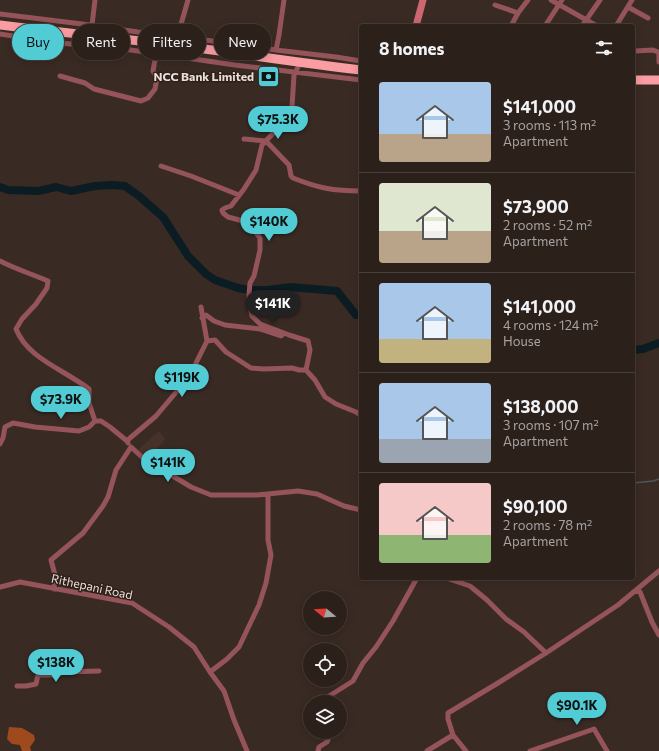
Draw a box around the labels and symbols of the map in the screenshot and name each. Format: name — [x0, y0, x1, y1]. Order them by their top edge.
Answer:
bank icon: NCC Bank Limited — [256, 63, 282, 89]
place label: NCC Bank Limited — [153, 69, 254, 83]
pin: $75.3K — [245, 106, 311, 140]
pin: $140K — [241, 208, 297, 242]
pin: $141K — [245, 290, 301, 324]
pin: $119K — [154, 364, 210, 398]
pin: $73.9K — [28, 386, 94, 420]
pin: $141K — [140, 449, 196, 483]
street label: Rithepani Road — [50, 571, 134, 601]
north arrow — [303, 591, 347, 635]
pin: $138K — [28, 649, 84, 683]
pin: $90.1K — [544, 692, 610, 726]

